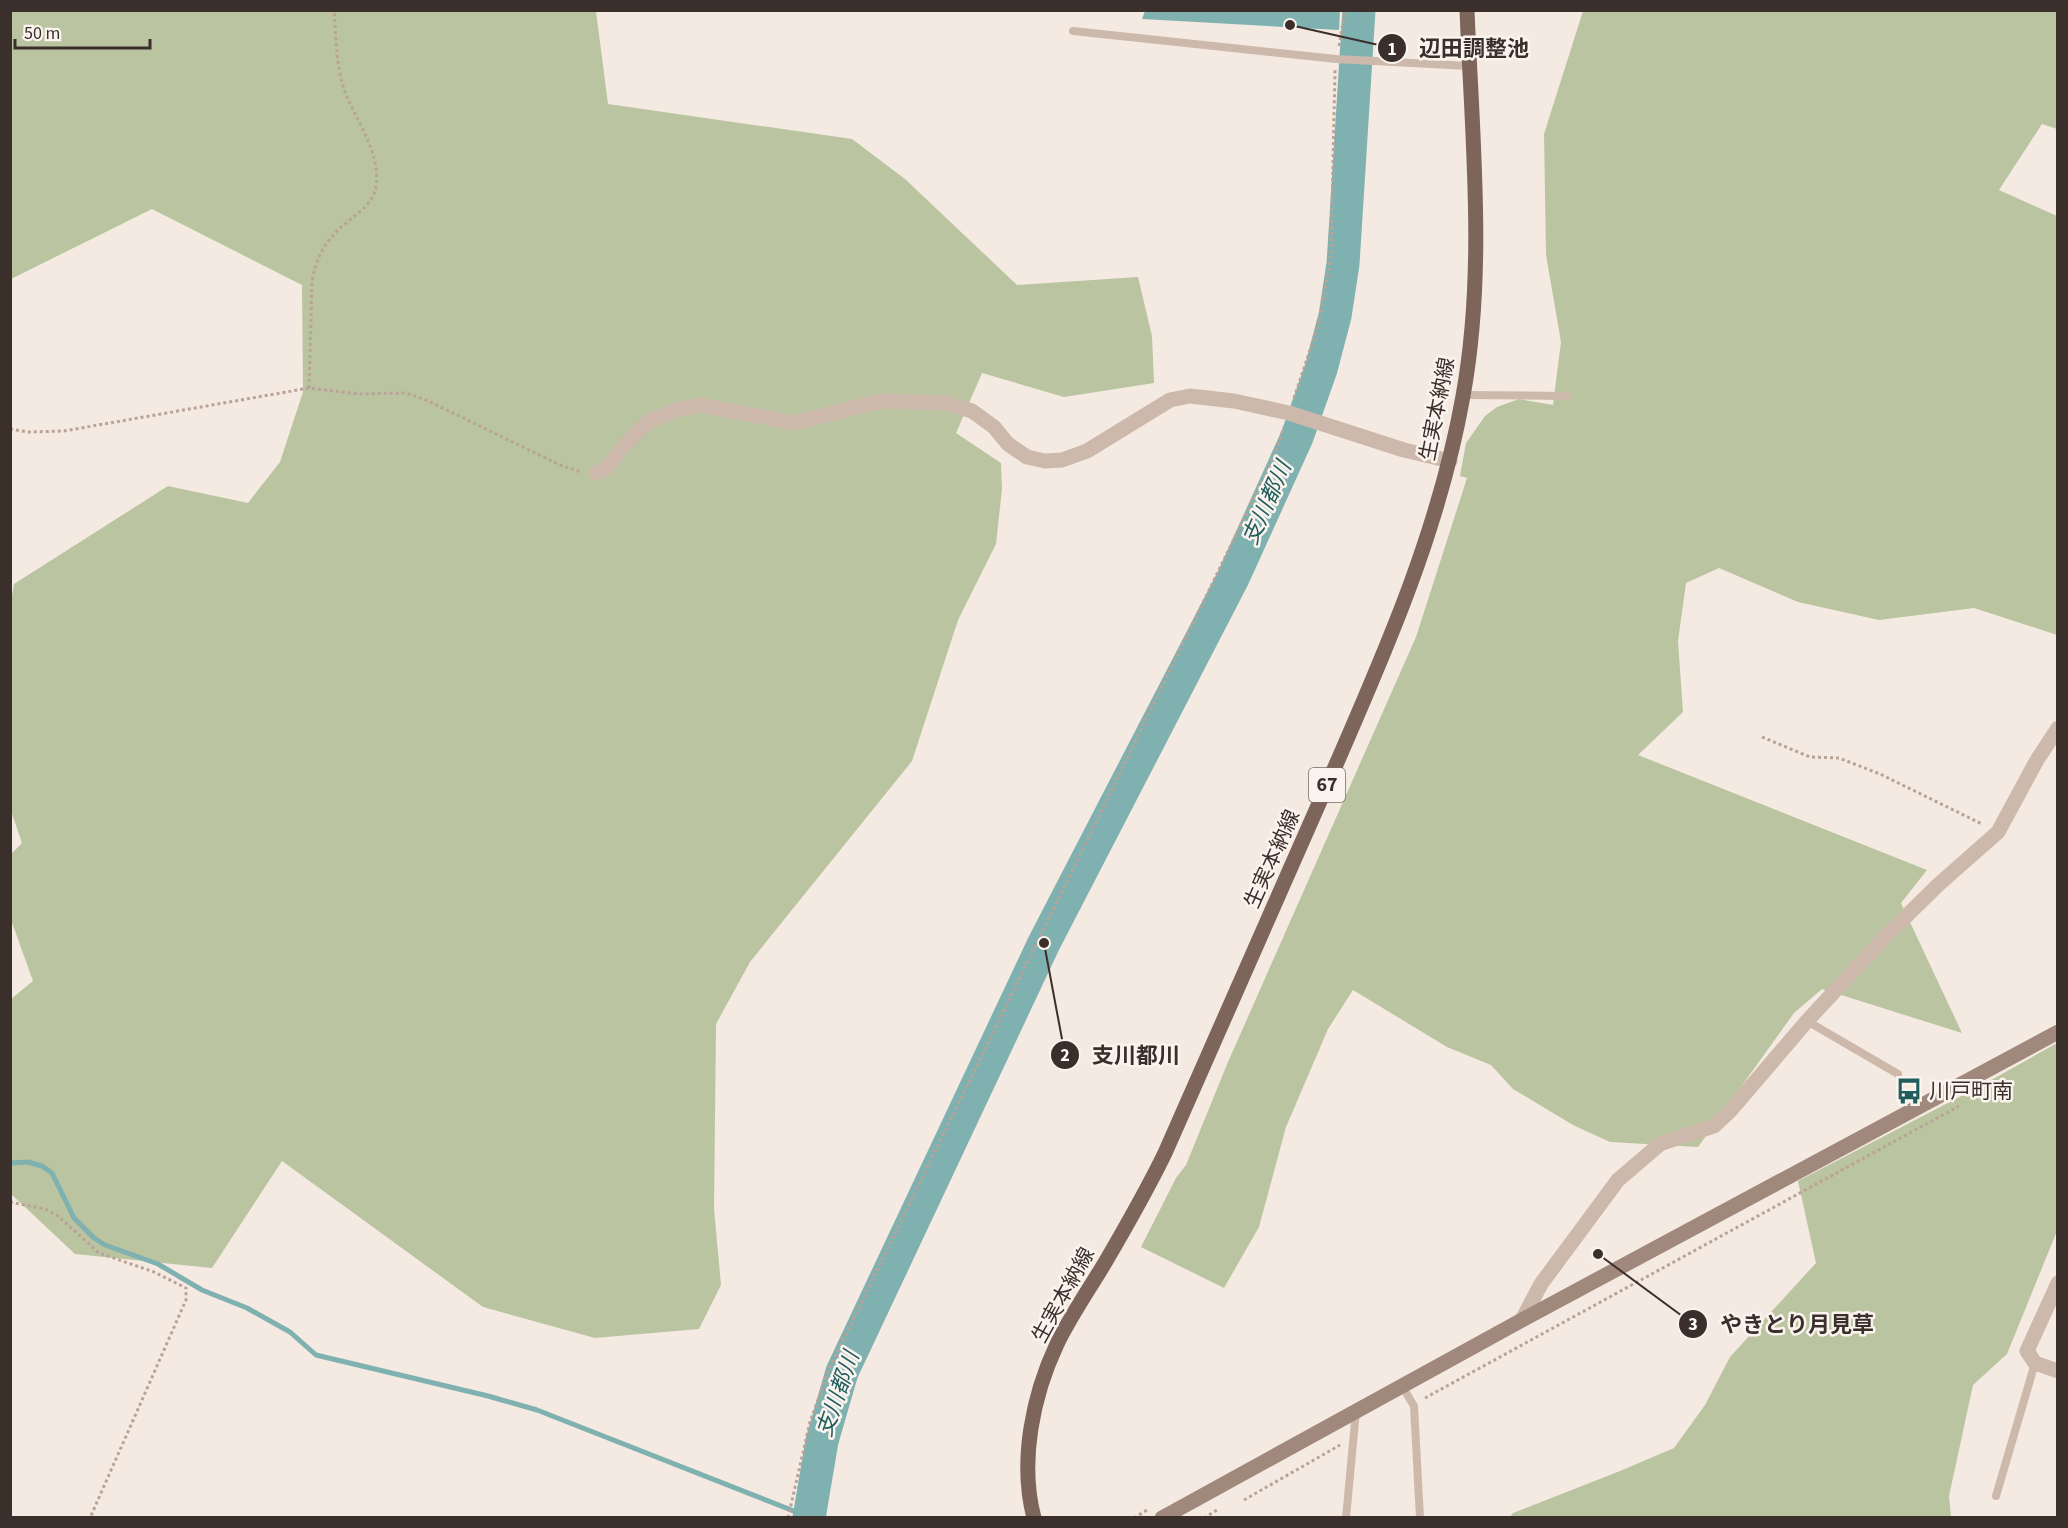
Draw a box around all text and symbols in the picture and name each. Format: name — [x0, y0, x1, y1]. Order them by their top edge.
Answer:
scale bar — [15, 12, 150, 50]
text: 50 m — [24, 21, 60, 46]
callout: 辺田調整池 — [1377, 28, 1541, 68]
text: 辺田調整池 — [1419, 33, 1529, 65]
text: 1 — [1387, 37, 1397, 62]
street label: 生実本納線 — [1412, 355, 1462, 463]
water label: 支川都川 — [1234, 454, 1300, 550]
road number: 67 — [1309, 768, 1345, 802]
street label: 生実本納線 — [1237, 805, 1307, 913]
callout: 支川都川 — [1050, 1035, 1192, 1075]
text: 支川都川 — [1092, 1040, 1180, 1072]
text: 2 — [1060, 1043, 1070, 1068]
bus stop icon: 川戸町南 — [1894, 1076, 1924, 1106]
place label: 川戸町南 — [1929, 1076, 2013, 1106]
street label: 生実本納線 — [1024, 1242, 1102, 1348]
callout: やきとり月見草 — [1678, 1304, 1886, 1344]
text: やきとり月見草 — [1720, 1309, 1874, 1341]
text: 3 — [1688, 1312, 1698, 1337]
water label: 支川都川 — [809, 1345, 868, 1441]

